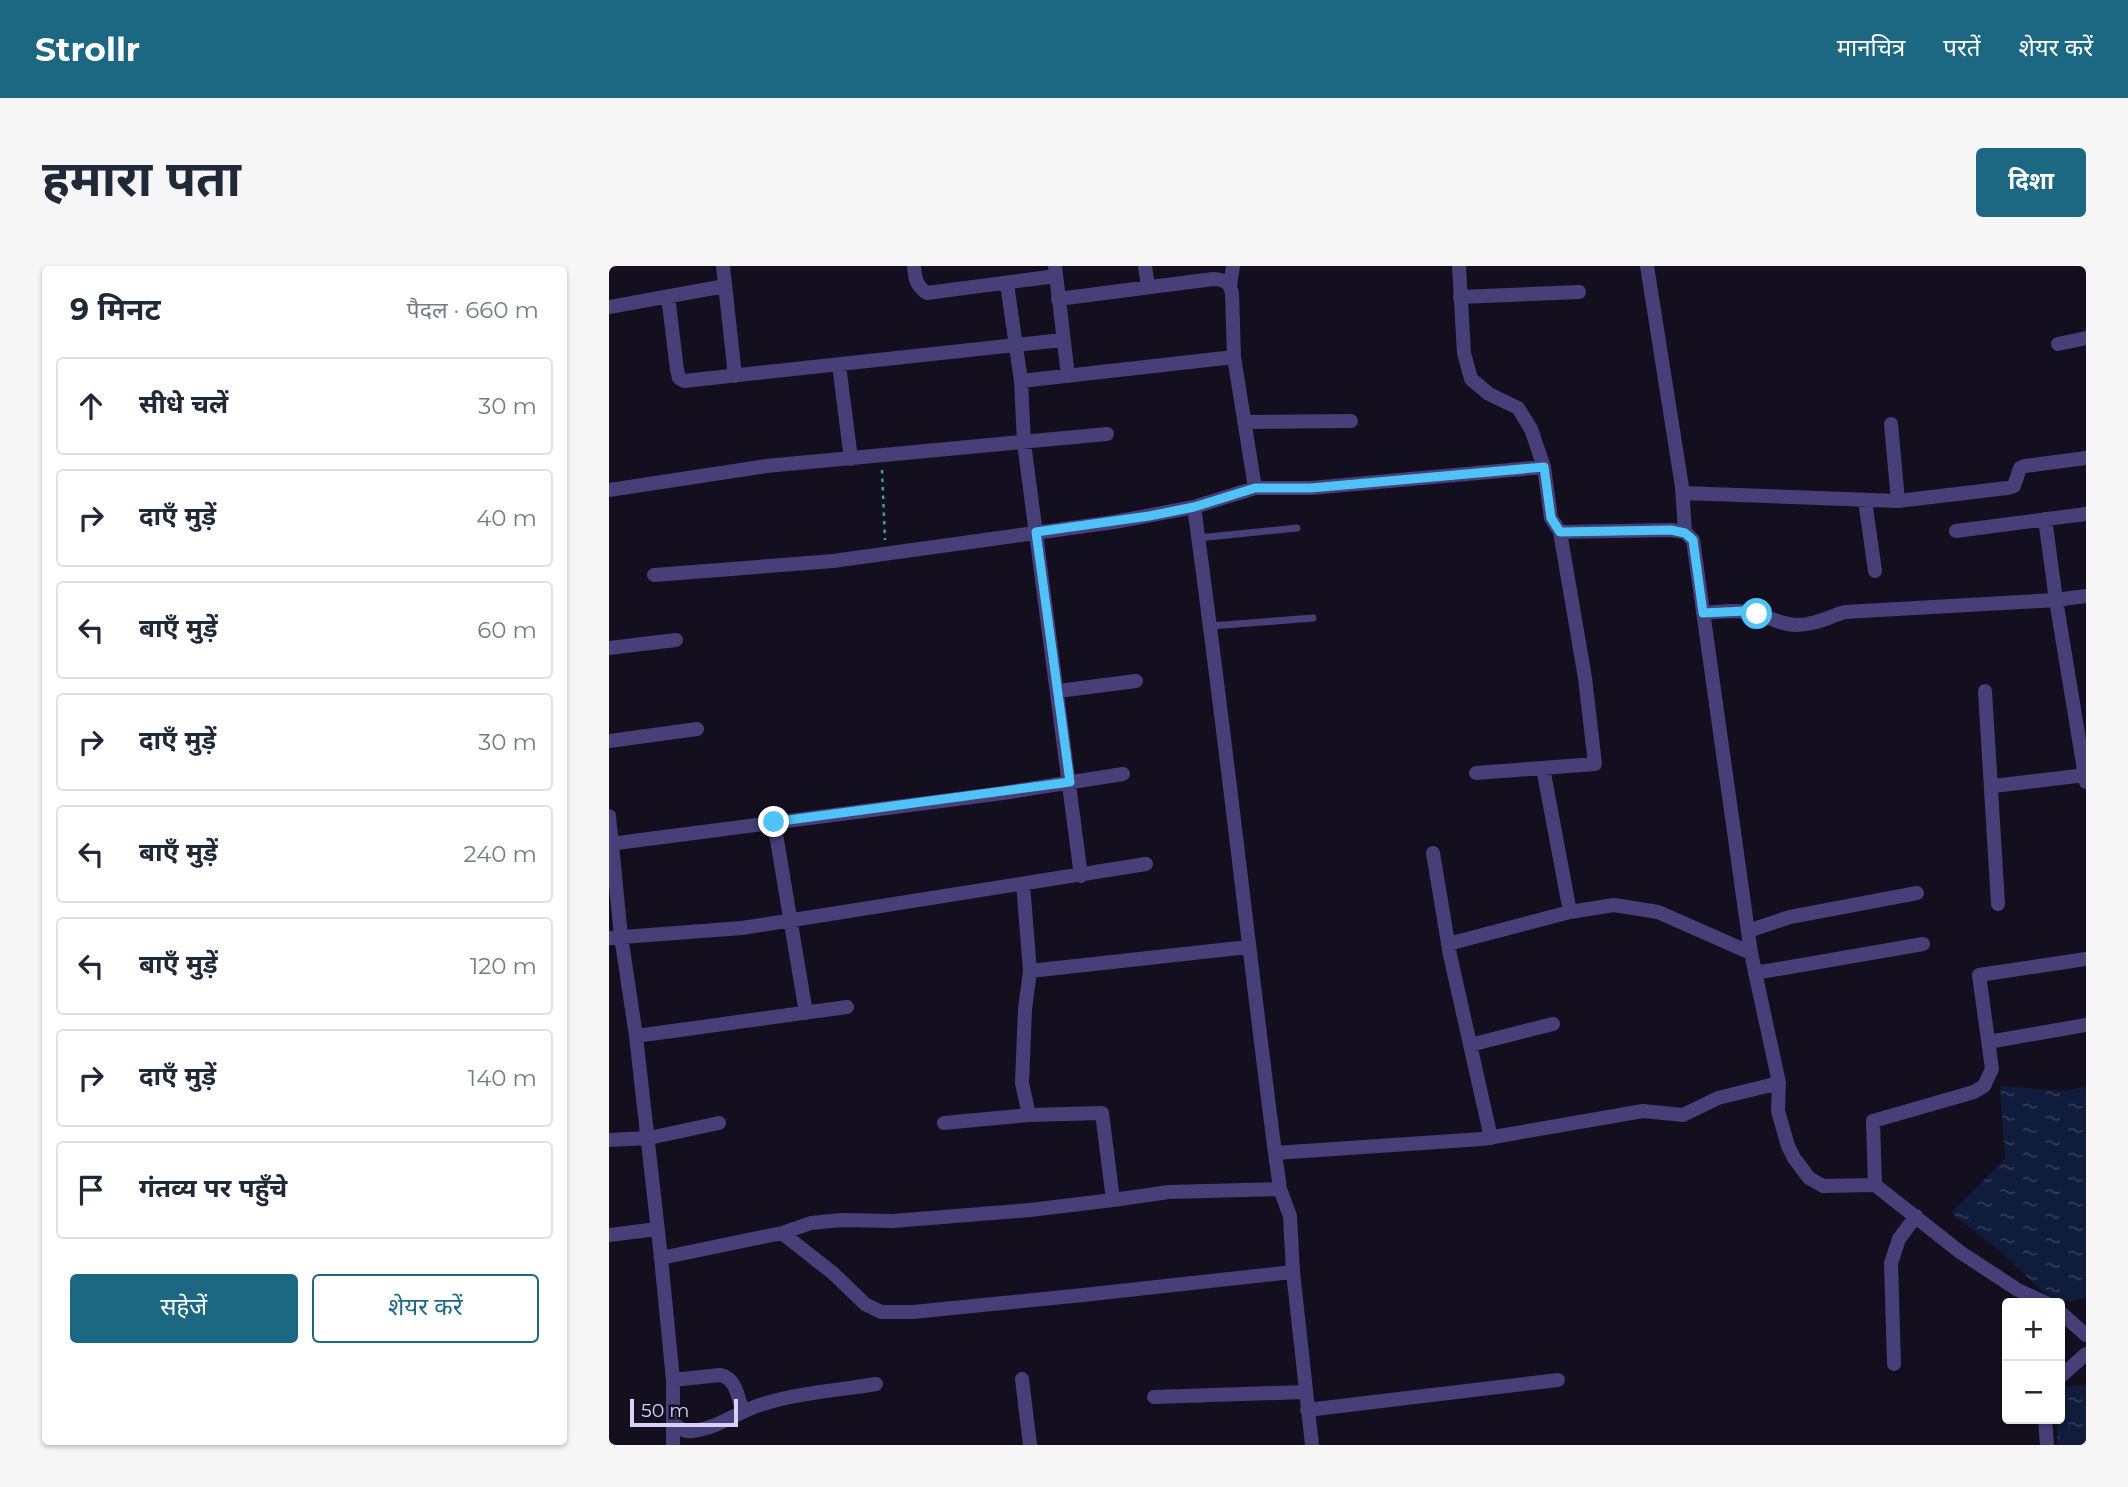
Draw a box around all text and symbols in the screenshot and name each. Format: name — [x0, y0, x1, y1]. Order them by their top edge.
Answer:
text: Strollr — [35, 29, 140, 69]
text: मानचित्र — [1837, 33, 1905, 62]
text: परतें — [1943, 33, 1980, 62]
text: शेयर करें — [2018, 33, 2093, 62]
button: दिशा — [1976, 148, 2086, 217]
text: हमारा पता — [42, 149, 241, 208]
text: 9 मिनट — [70, 291, 161, 328]
text: पैदल · 660 m — [407, 296, 539, 324]
icon: ahead — [72, 387, 110, 425]
text: सीधे चलें — [139, 388, 228, 420]
text: 30 m — [478, 392, 537, 420]
icon: right — [72, 499, 110, 537]
text: दाएँ मुड़ें — [139, 500, 216, 532]
text: 40 m — [476, 504, 537, 532]
route start — [1741, 598, 1772, 629]
icon: left — [72, 611, 110, 649]
text: बाएँ मुड़ें — [139, 612, 218, 644]
text: 60 m — [477, 616, 537, 644]
icon: right — [72, 723, 110, 761]
text: दाएँ मुड़ें — [139, 724, 216, 756]
text: 30 m — [478, 728, 537, 756]
route end — [758, 806, 789, 837]
icon: left — [72, 835, 110, 873]
text: बाएँ मुड़ें — [139, 836, 218, 868]
text: 240 m — [464, 840, 537, 868]
icon: left — [72, 947, 110, 985]
text: बाएँ मुड़ें — [139, 948, 218, 980]
text: 120 m — [470, 952, 537, 980]
icon: right — [72, 1059, 110, 1097]
text: दाएँ मुड़ें — [139, 1060, 216, 1092]
text: 140 m — [468, 1064, 537, 1092]
icon: arrive — [72, 1171, 110, 1209]
text: गंतव्य पर पहुँचे — [139, 1172, 287, 1204]
button: सहेजें — [70, 1274, 298, 1343]
button: शेयर करें — [312, 1274, 539, 1343]
map controls — [2002, 1298, 2065, 1424]
button: + — [2002, 1298, 2065, 1361]
button: − — [2002, 1361, 2065, 1424]
scale bar — [630, 1396, 739, 1428]
text: 50 m — [641, 1399, 689, 1422]

